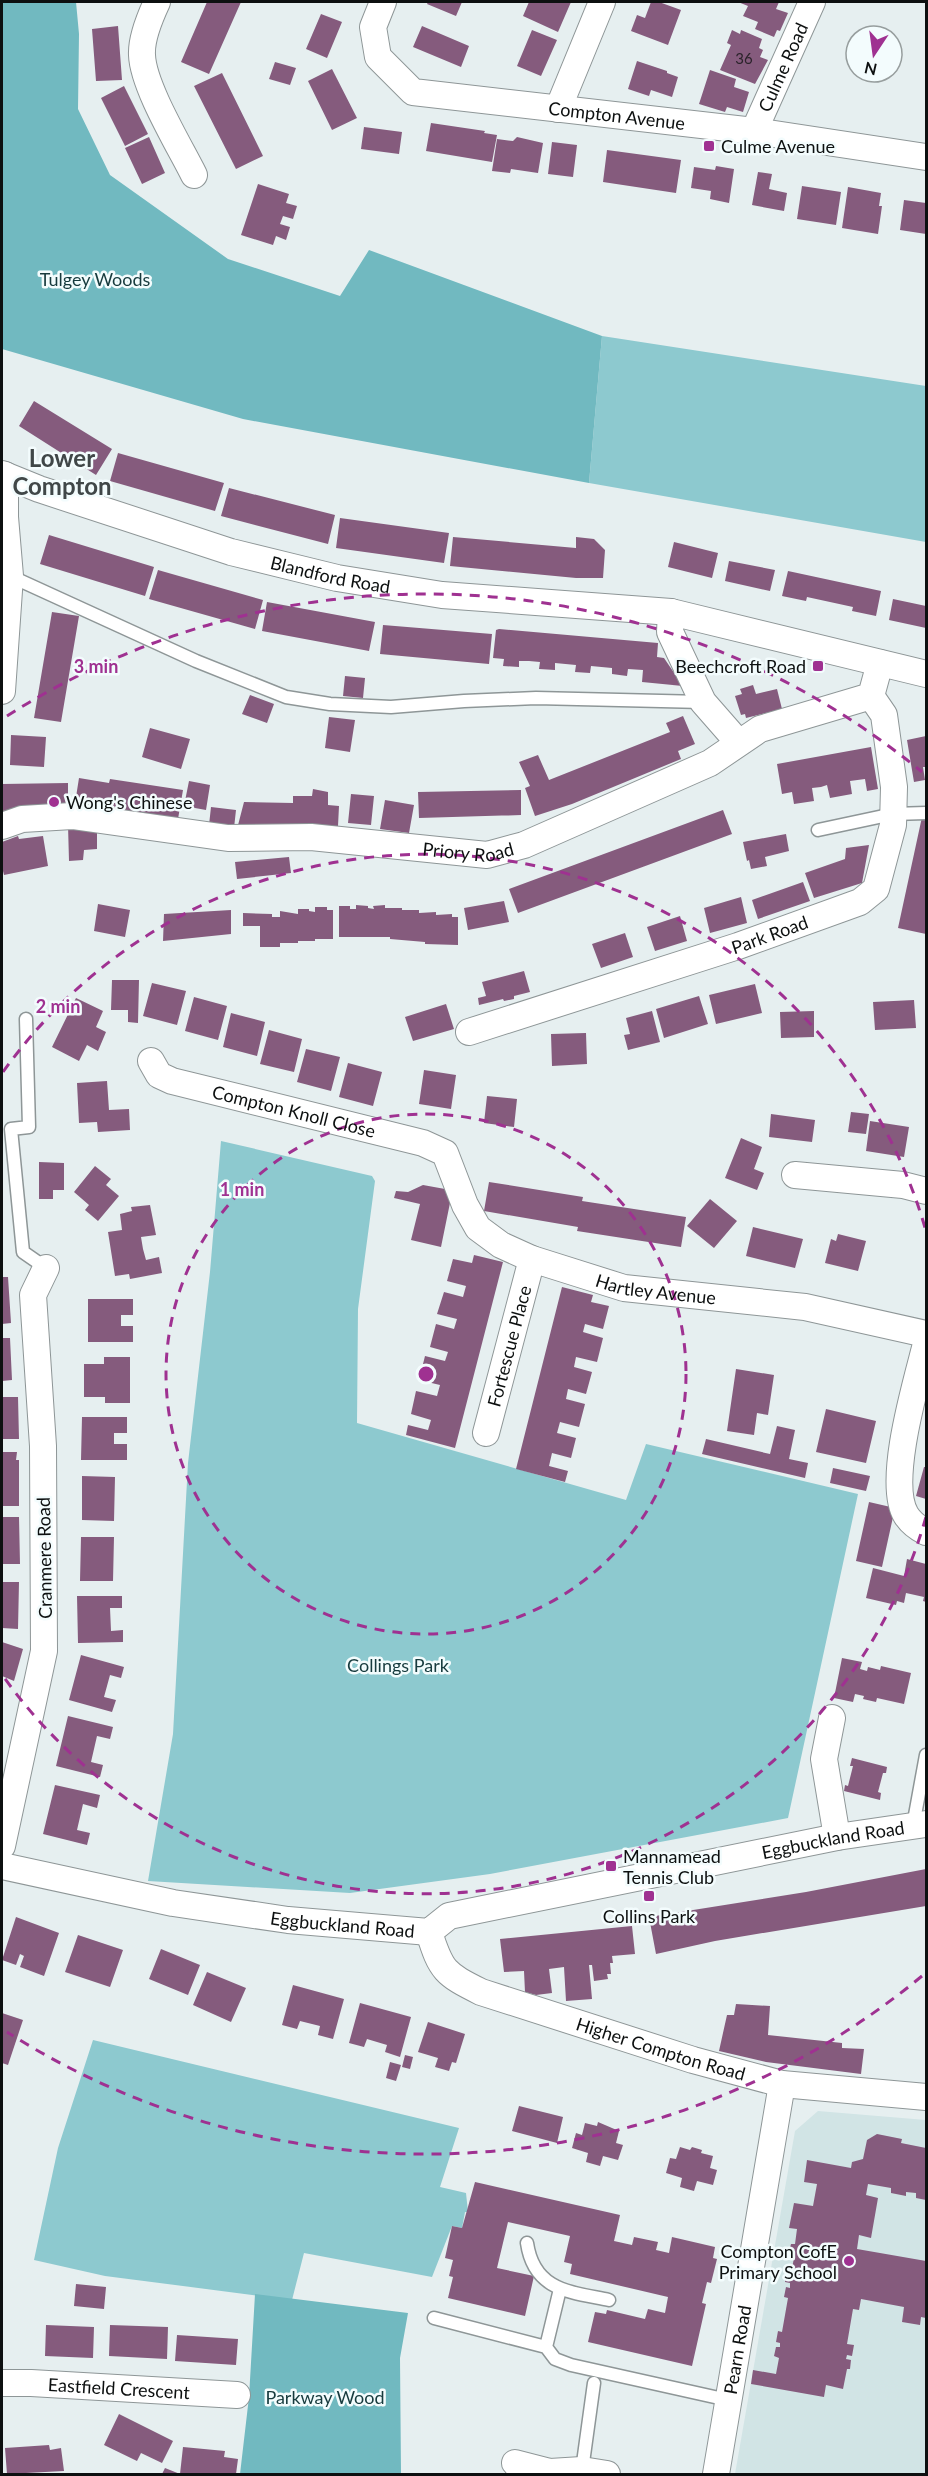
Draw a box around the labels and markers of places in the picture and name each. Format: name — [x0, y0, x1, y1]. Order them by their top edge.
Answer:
place label: Culme Avenue — [721, 135, 835, 157]
marker: Culme Avenue — [702, 139, 716, 153]
place label: Beechcroft Road — [675, 655, 806, 677]
marker: Beechcroft Road — [811, 659, 825, 673]
place label: Wong's Chinese — [66, 791, 192, 813]
marker: Wong's Chinese — [47, 795, 61, 809]
centre of rings — [416, 1364, 436, 1384]
place label: Mannamead Tennis Club — [623, 1845, 721, 1888]
marker: Mannamead Tennis Club — [604, 1859, 618, 1873]
marker: Collins Park — [642, 1889, 656, 1903]
place label: Collins Park — [603, 1905, 696, 1927]
place label: Compton CofE Primary School — [719, 2240, 837, 2283]
marker: Compton CofE Primary School — [842, 2254, 856, 2268]

